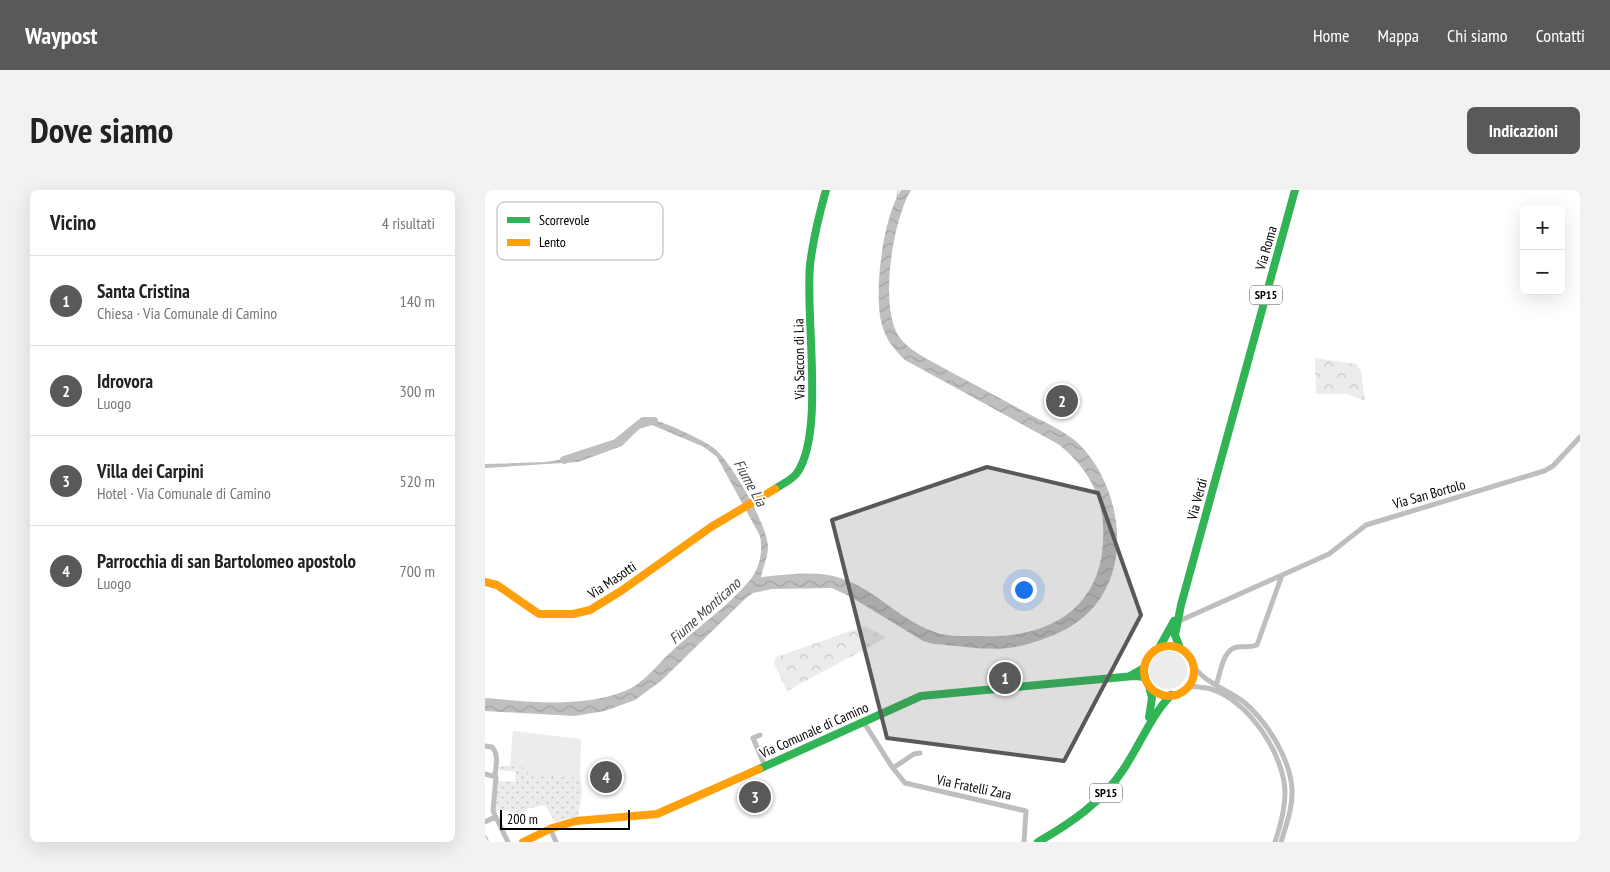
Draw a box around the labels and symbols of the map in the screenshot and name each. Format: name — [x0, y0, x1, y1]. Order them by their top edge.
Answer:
legend — [497, 202, 663, 260]
text: Scorrevole — [539, 211, 590, 229]
street label: Via Roma — [1251, 224, 1281, 273]
text: Lento — [539, 233, 566, 251]
road number: SP15 — [1250, 286, 1282, 304]
street label: Via Saccon di Lia — [789, 318, 809, 401]
pin: 2 — [1046, 382, 1078, 420]
water label: Fiume Lia — [730, 456, 771, 510]
street label: Via San Bortolo — [1390, 475, 1467, 513]
street label: Via Verdi — [1183, 476, 1211, 523]
street label: Via Masotti — [584, 557, 639, 603]
water label: Fiume Monticano — [665, 573, 745, 648]
your location — [1011, 577, 1037, 603]
pin: 1 — [989, 659, 1021, 697]
street label: Via Comunale di Camino — [756, 698, 871, 762]
pin: 4 — [590, 758, 622, 796]
street label: Via Fratelli Zara — [934, 770, 1013, 804]
pin: 3 — [739, 778, 771, 816]
road number: SP15 — [1090, 784, 1122, 802]
scale bar — [500, 807, 630, 830]

